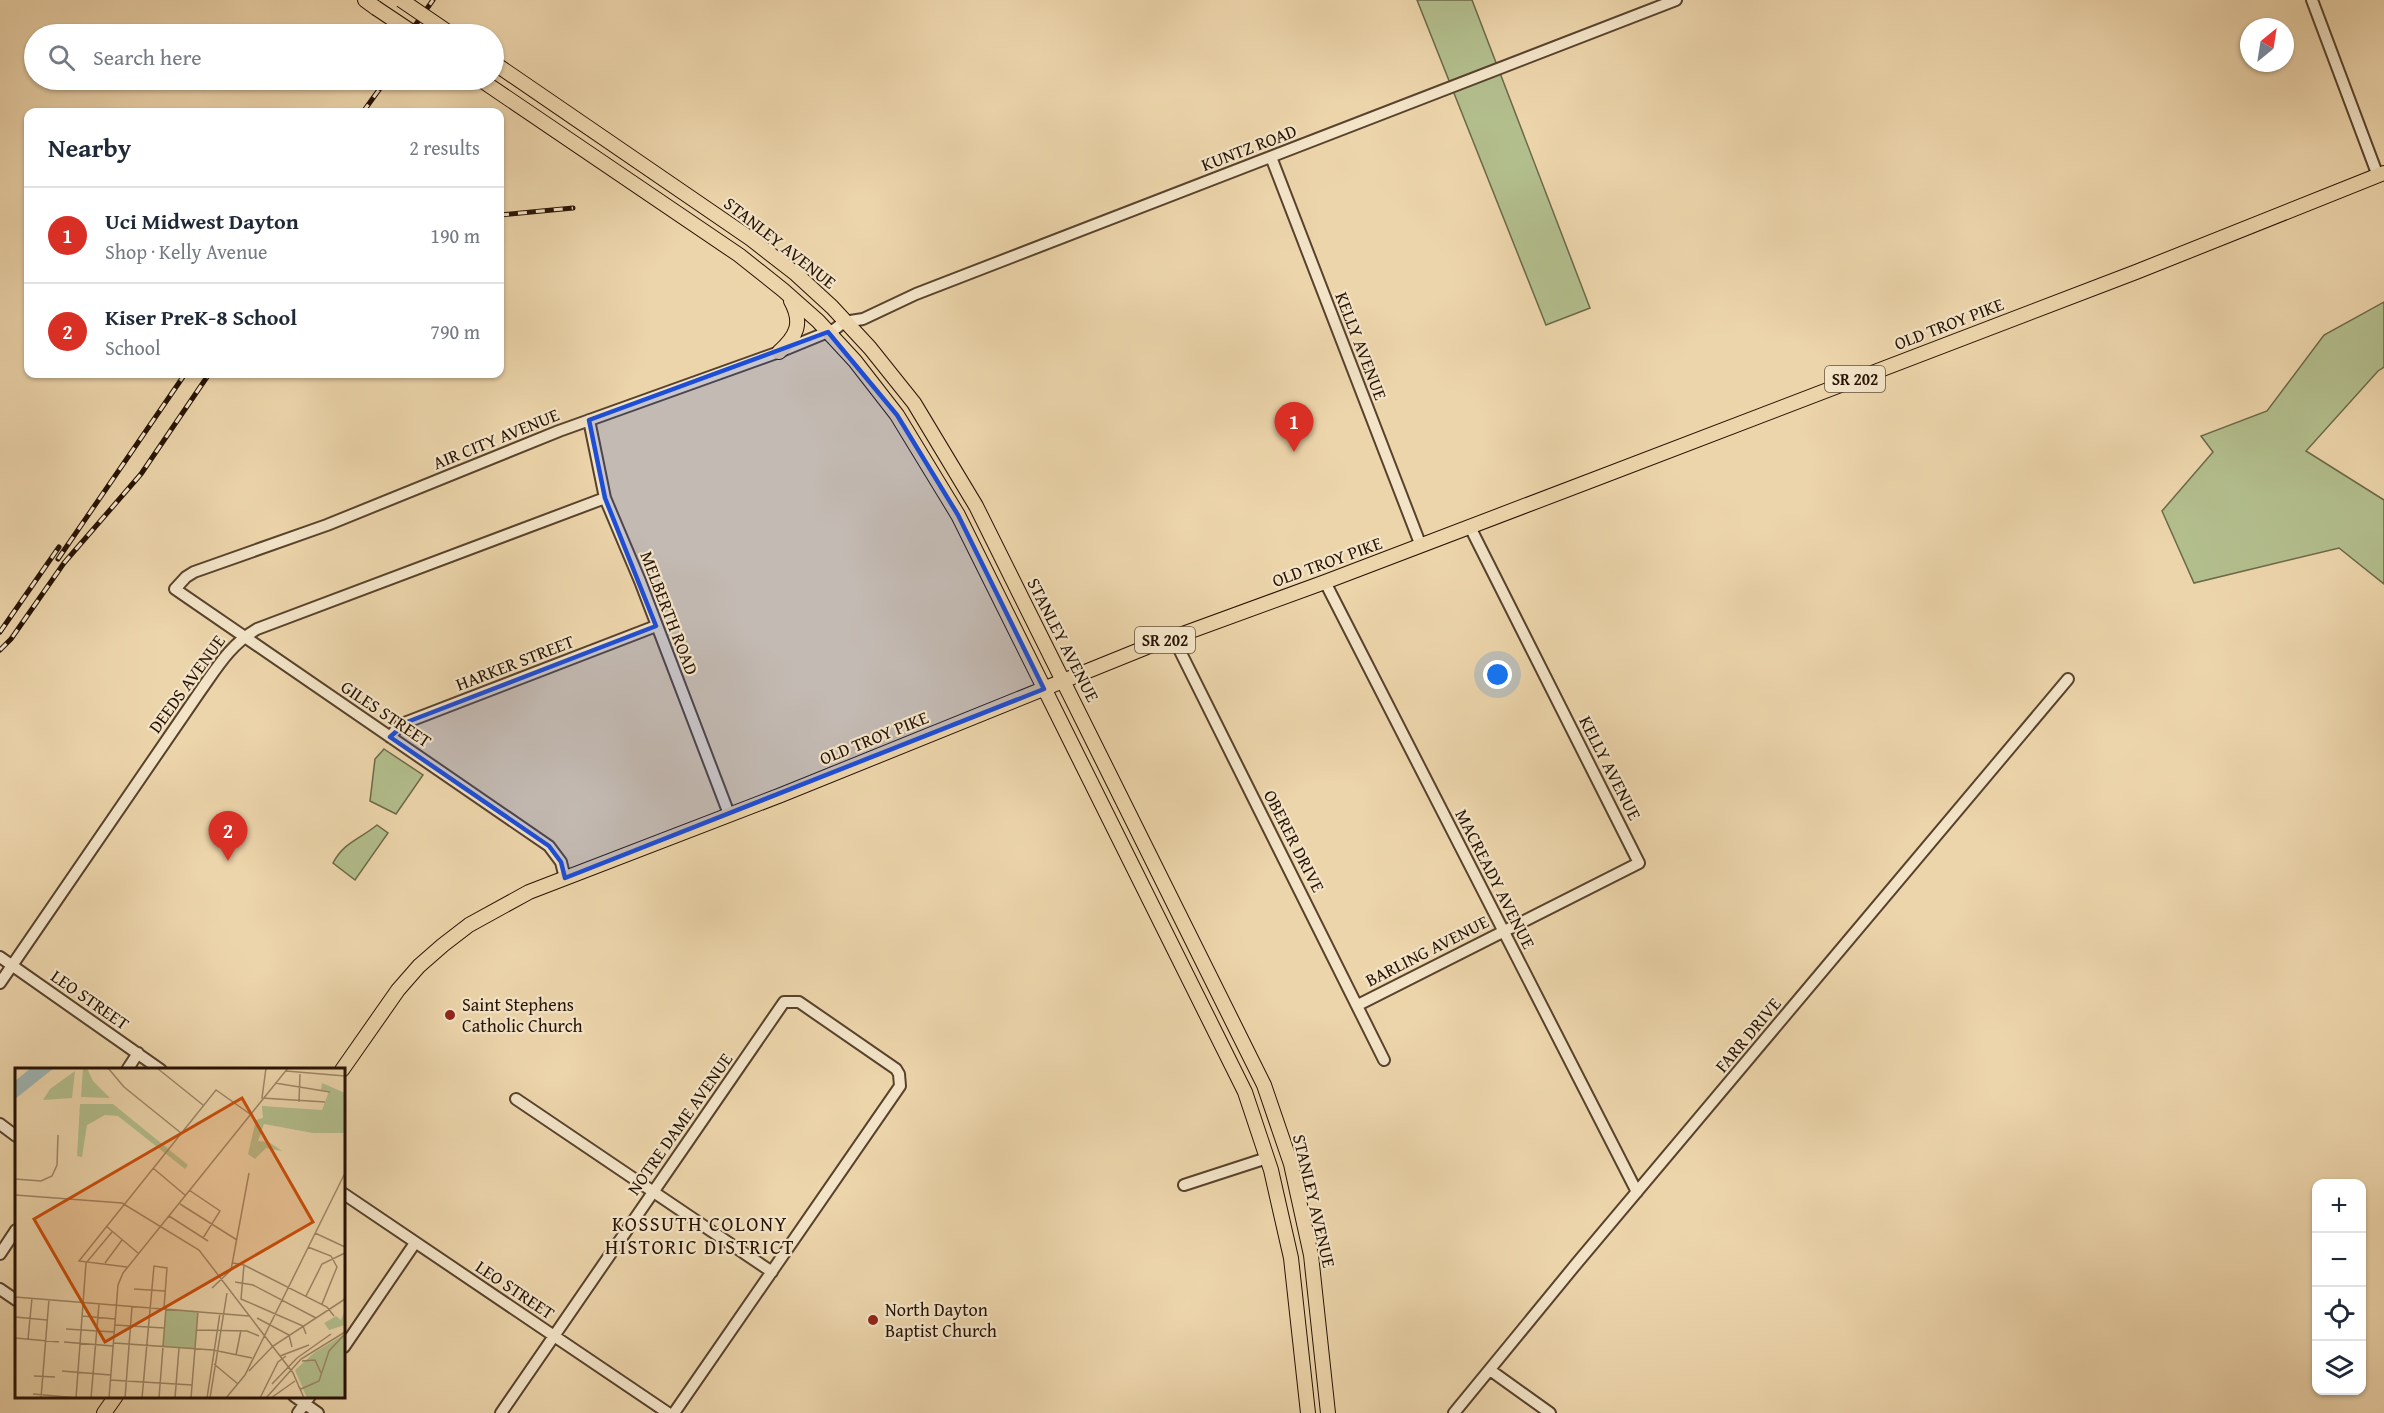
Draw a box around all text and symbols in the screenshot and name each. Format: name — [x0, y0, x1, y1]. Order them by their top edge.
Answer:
north arrow — [2240, 18, 2294, 72]
search box — [24, 24, 504, 90]
icon: search — [45, 41, 78, 74]
text: Search here — [93, 41, 202, 73]
street label: KUNTZ ROAD — [1197, 117, 1301, 178]
text: Nearby — [48, 128, 131, 167]
text: 2 results — [409, 133, 480, 162]
street label: STANLEY AVENUE — [718, 190, 842, 295]
text: Uci Midwest Dayton — [105, 205, 299, 237]
text: 1 — [62, 221, 73, 250]
text: 190 m — [430, 221, 480, 250]
text: Shop · Kelly Avenue — [105, 237, 267, 266]
street label: KELLY AVENUE — [1328, 288, 1394, 404]
street label: OLD TROY PIKE — [1890, 290, 2007, 357]
text: Kiser PreK-8 School — [105, 301, 297, 333]
text: 2 — [62, 317, 73, 346]
text: 790 m — [430, 317, 480, 346]
text: School — [105, 333, 161, 362]
road number: SR 202 — [1825, 366, 1885, 392]
street label: AIR CITY AVENUE — [429, 401, 563, 476]
pin: 1 — [1274, 402, 1314, 452]
street label: OLD TROY PIKE — [1268, 529, 1386, 594]
street label: MELBERTH ROAD — [633, 547, 705, 679]
street label: STANLEY AVENUE — [1020, 573, 1106, 707]
road number: SR 202 — [1135, 627, 1195, 653]
street label: HARKER STREET — [452, 628, 578, 698]
street label: DEEDS AVENUE — [142, 629, 232, 739]
your location — [1483, 660, 1512, 689]
street label: GILES STREET — [335, 673, 437, 754]
street label: OLD TROY PIKE — [815, 703, 932, 772]
street label: KELLY AVENUE — [1573, 711, 1648, 825]
street label: OBERER DRIVE — [1257, 785, 1332, 897]
street label: MACREADY AVENUE — [1448, 804, 1542, 953]
pin: 2 — [208, 812, 248, 861]
street label: BARLING AVENUE — [1360, 908, 1493, 993]
street label: LEO STREET — [46, 963, 135, 1037]
place label: Saint Stephens Catholic Church — [462, 991, 583, 1039]
street label: FARR DRIVE — [1708, 991, 1787, 1078]
marker: Saint Stephens Catholic Church — [443, 1008, 457, 1022]
street label: NOTRE DAME AVENUE — [620, 1047, 739, 1200]
inset map — [15, 1068, 345, 1398]
street label: STANLEY AVENUE — [1286, 1131, 1343, 1270]
map controls — [2312, 1179, 2366, 1395]
button: + — [2312, 1179, 2366, 1233]
district label: KOSSUTH COLONY HISTORIC DISTRICT — [605, 1209, 795, 1261]
button: − — [2312, 1233, 2366, 1287]
street label: LEO STREET — [470, 1253, 560, 1326]
button: locate — [2312, 1287, 2366, 1341]
place label: North Dayton Baptist Church — [885, 1296, 997, 1344]
marker: North Dayton Baptist Church — [866, 1313, 880, 1327]
button: layers — [2312, 1341, 2366, 1395]

